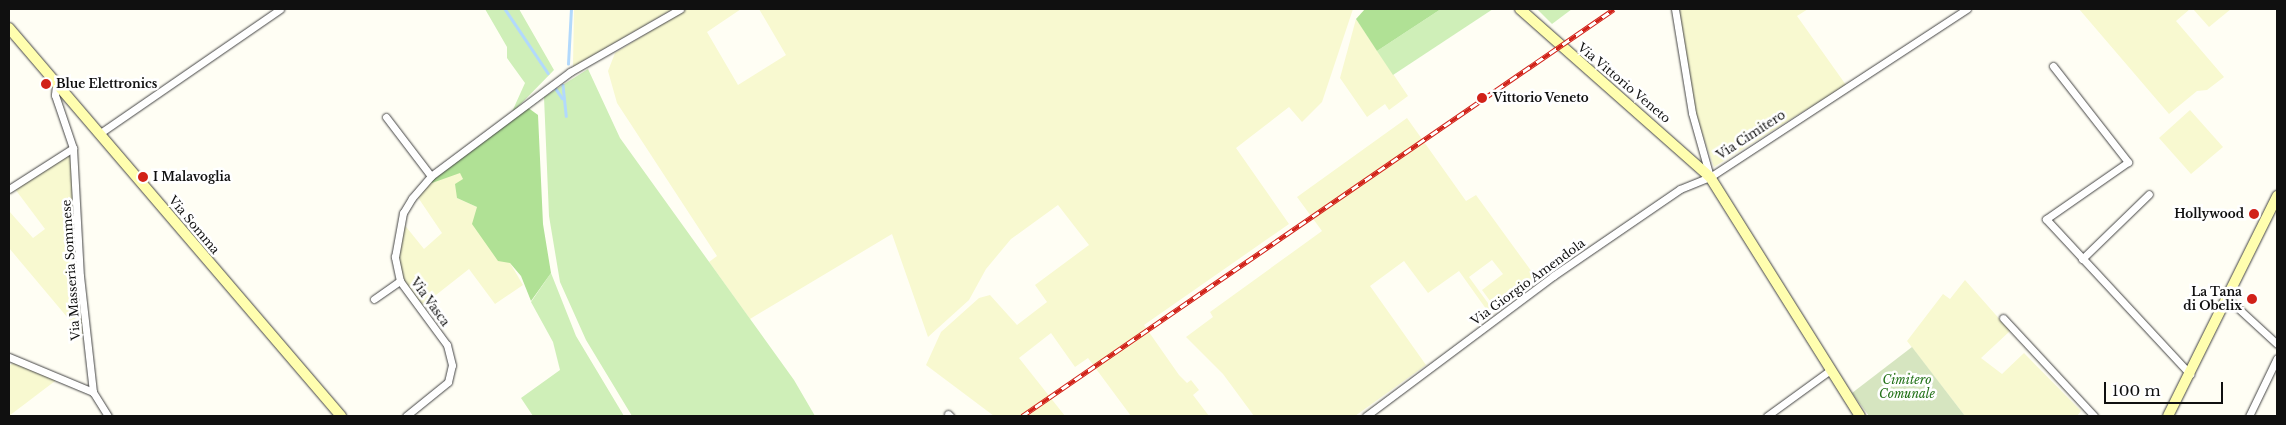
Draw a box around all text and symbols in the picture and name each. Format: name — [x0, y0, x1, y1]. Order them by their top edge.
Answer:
street label: Via Vittorio Veneto — [1574, 40, 1674, 126]
place label: Blue Elettronics — [56, 77, 157, 91]
marker: Blue Elettronics — [40, 78, 52, 90]
marker: Vittorio Veneto — [1475, 91, 1489, 105]
place label: Vittorio Veneto — [1493, 91, 1589, 105]
street label: Via Cimitero — [1714, 107, 1788, 163]
place label: I Malavoglia — [153, 170, 231, 184]
marker: I Malavoglia — [137, 171, 149, 183]
street label: Via Somma — [166, 193, 222, 257]
street label: Via Masseria Sommese — [59, 199, 83, 341]
place label: Hollywood — [2174, 207, 2244, 221]
marker: Hollywood — [2248, 208, 2260, 220]
street label: Via Giorgio Amendola — [1468, 236, 1588, 328]
street label: Via Vasca — [407, 275, 453, 329]
place label: La Tana di Obelix — [2183, 285, 2242, 313]
marker: La Tana di Obelix — [2246, 293, 2258, 305]
scale bar — [2106, 372, 2225, 404]
park label: Cimitero Comunale — [1879, 373, 1935, 401]
text: 100 m — [2112, 381, 2161, 400]

